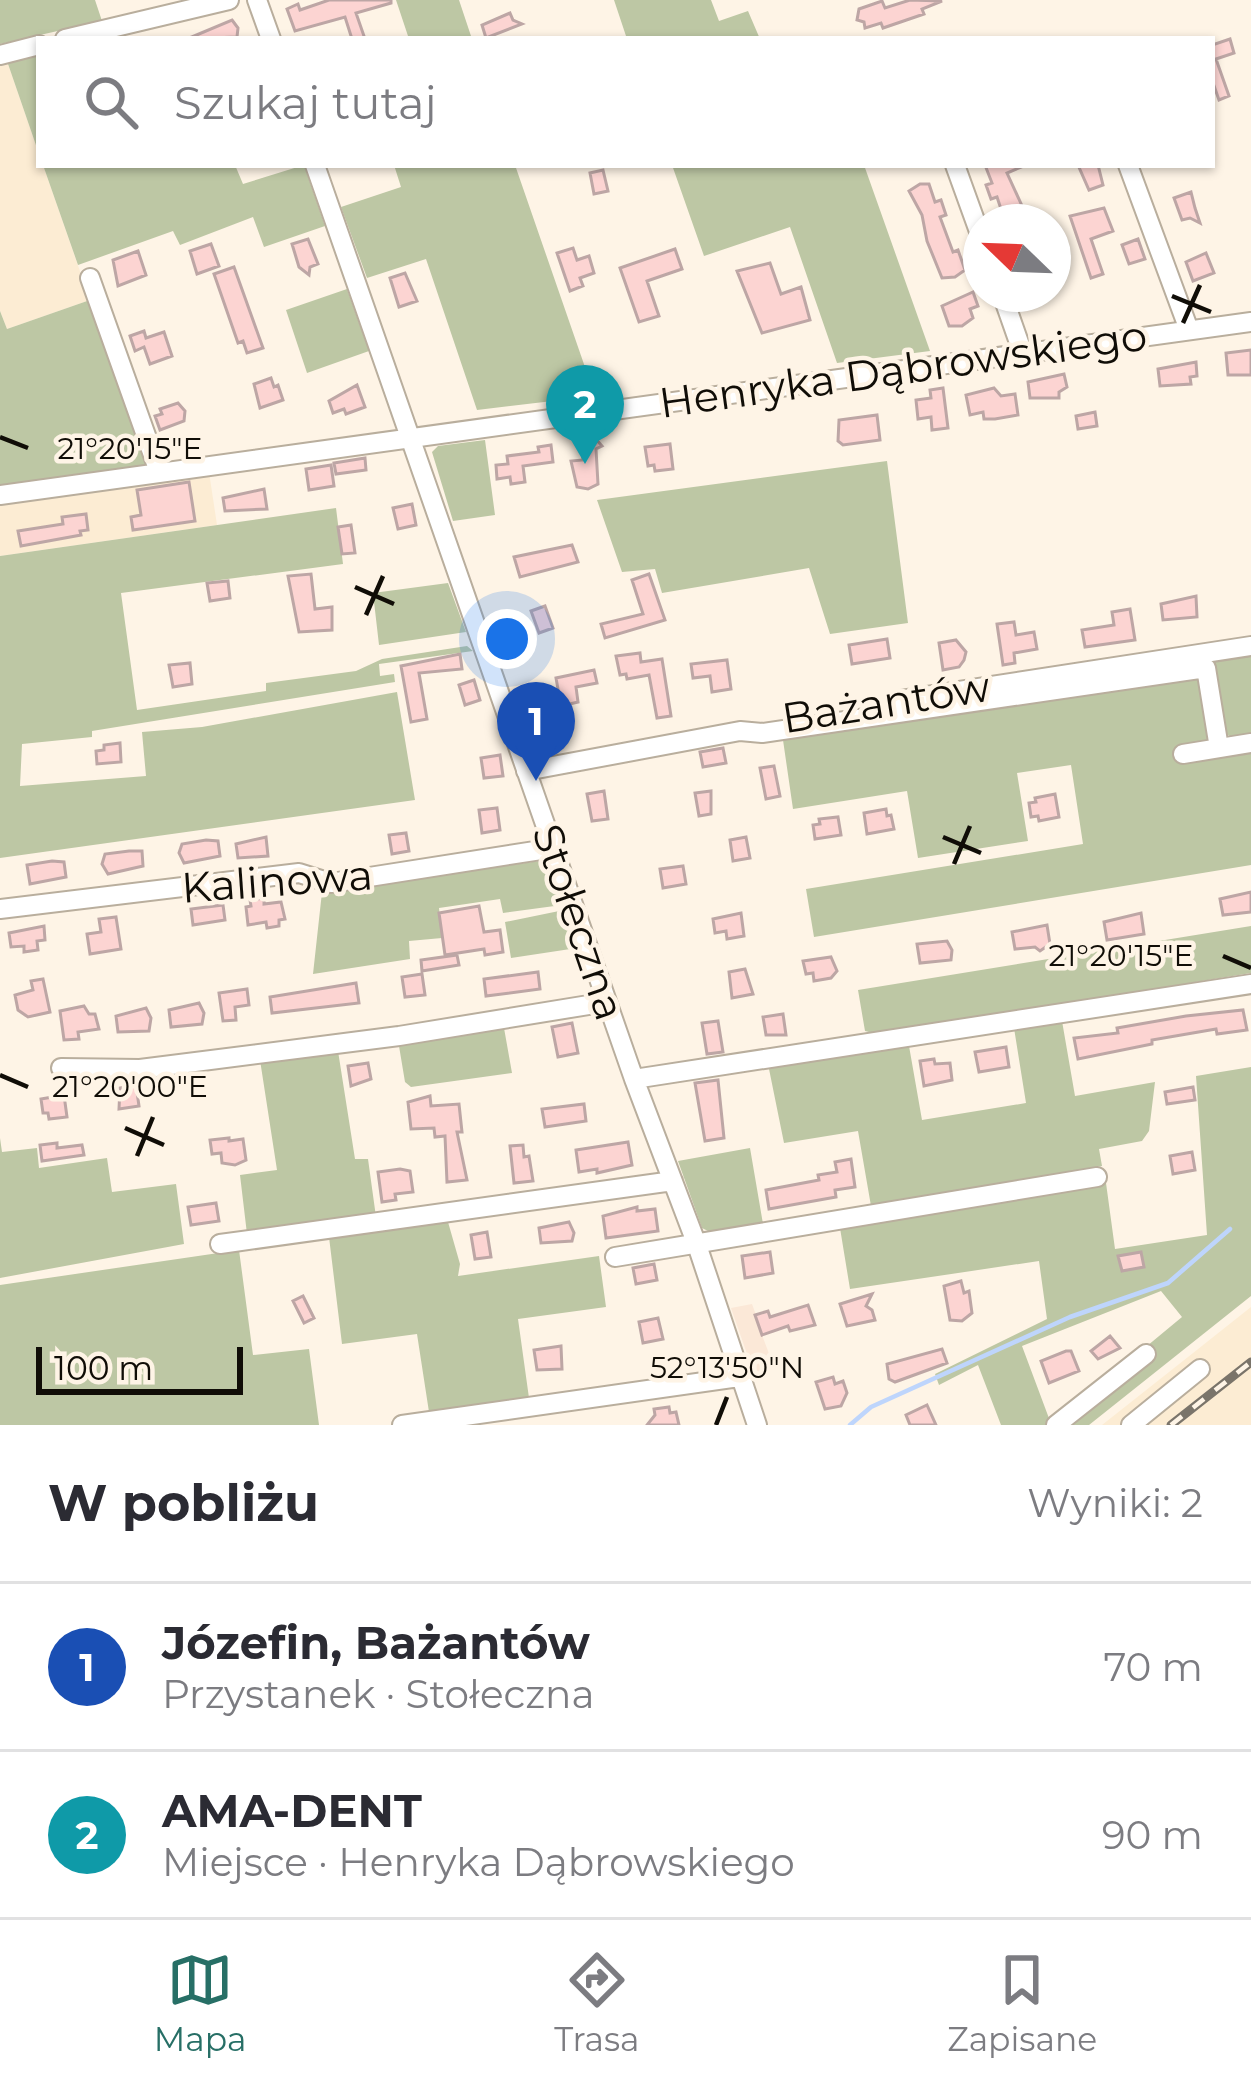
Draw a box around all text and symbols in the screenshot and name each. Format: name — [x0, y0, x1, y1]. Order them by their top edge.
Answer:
search box — [36, 36, 1215, 168]
icon: search — [78, 69, 144, 135]
text: Szukaj tutaj — [174, 75, 437, 130]
north arrow — [963, 204, 1071, 312]
street label: Henryka Dąbrowskiego — [656, 309, 1150, 429]
pin: 2 — [546, 365, 624, 464]
text: 21°20'15"E — [58, 430, 202, 467]
your location — [477, 609, 537, 669]
street label: Bażantów — [778, 660, 994, 744]
pin: 1 — [497, 682, 575, 781]
street label: Stołeczna — [521, 817, 637, 1027]
street label: Kalinowa — [180, 848, 374, 914]
text: 21°20'15"E — [1049, 937, 1193, 974]
text: 21°20'00"E — [52, 1068, 208, 1105]
scale bar — [36, 1341, 243, 1394]
text: 100 m — [54, 1348, 153, 1388]
text: 52°13'50"N — [650, 1349, 804, 1386]
text: W pobliżu — [48, 1472, 319, 1534]
text: Wyniki: 2 — [1027, 1479, 1203, 1527]
text: Józefin, Bażantów — [162, 1615, 590, 1670]
text: 1 — [79, 1643, 95, 1691]
text: 70 m — [1103, 1643, 1203, 1691]
text: Przystanek · Stołeczna — [162, 1670, 594, 1718]
text: AMA-DENT — [162, 1783, 422, 1838]
text: 2 — [75, 1811, 99, 1859]
text: 90 m — [1102, 1811, 1203, 1859]
text: Miejsce · Henryka Dąbrowskiego — [162, 1838, 795, 1886]
tab: Mapa — [154, 1947, 247, 2059]
tab: Trasa — [554, 1947, 640, 2059]
tab: Zapisane — [947, 1947, 1097, 2059]

